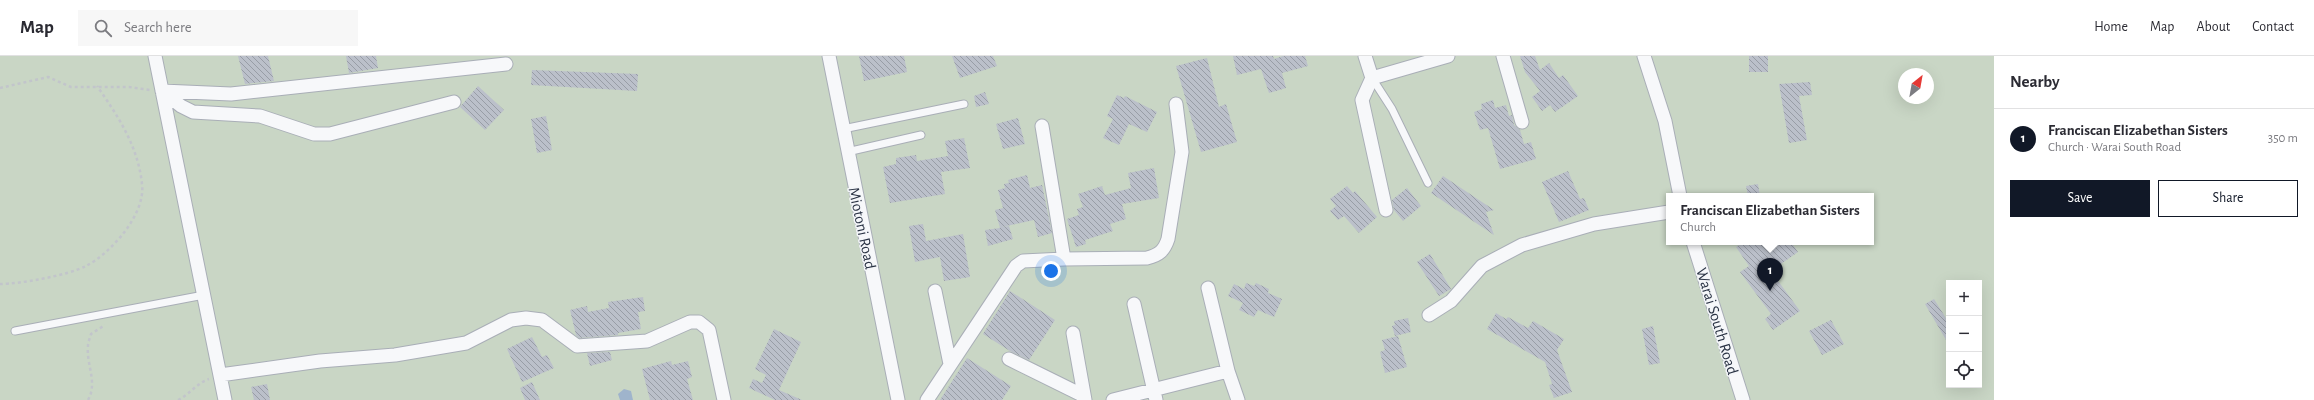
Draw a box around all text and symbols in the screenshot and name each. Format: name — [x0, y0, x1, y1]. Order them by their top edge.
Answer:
search box — [78, 10, 358, 46]
icon: search — [92, 17, 114, 39]
text: Map — [20, 18, 54, 37]
text: Search here — [124, 20, 192, 35]
text: Home — [2094, 20, 2128, 34]
text: Map — [2150, 20, 2174, 34]
text: About — [2196, 20, 2230, 34]
text: Contact — [2252, 20, 2294, 34]
north arrow — [1898, 68, 1934, 104]
text: Nearby — [2010, 73, 2060, 90]
text: Franciscan Elizabethan Sisters — [2048, 123, 2228, 138]
text: 1 — [2021, 132, 2025, 145]
text: 350 m — [2268, 132, 2298, 145]
text: Church · Warai South Road — [2048, 141, 2181, 154]
button: Save — [2010, 180, 2150, 217]
button: Share — [2158, 180, 2298, 217]
street label: Miotoni Road — [846, 186, 879, 271]
popup — [1666, 193, 1874, 245]
text: Franciscan Elizabethan Sisters — [1680, 203, 1860, 218]
text: Church — [1680, 221, 1716, 234]
pin: 1 — [1757, 258, 1783, 291]
your location — [1041, 261, 1061, 281]
street label: Warai South Road — [1693, 266, 1741, 377]
map controls — [1946, 280, 1982, 388]
button: + — [1946, 280, 1982, 316]
button: − — [1946, 316, 1982, 352]
button: locate — [1946, 352, 1982, 388]

